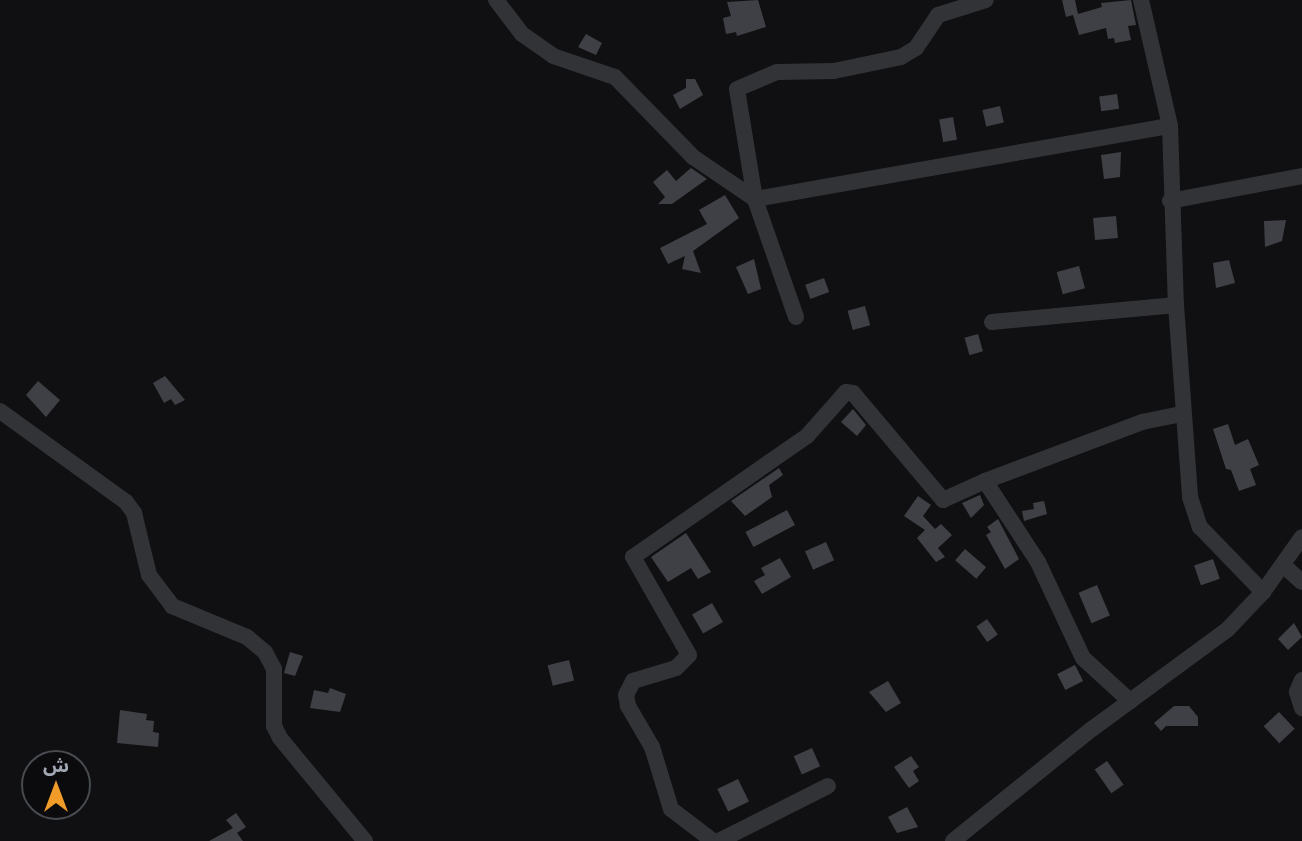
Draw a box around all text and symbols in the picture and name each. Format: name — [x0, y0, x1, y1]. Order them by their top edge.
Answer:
north arrow — [21, 750, 91, 820]
text: ش — [43, 754, 69, 777]

